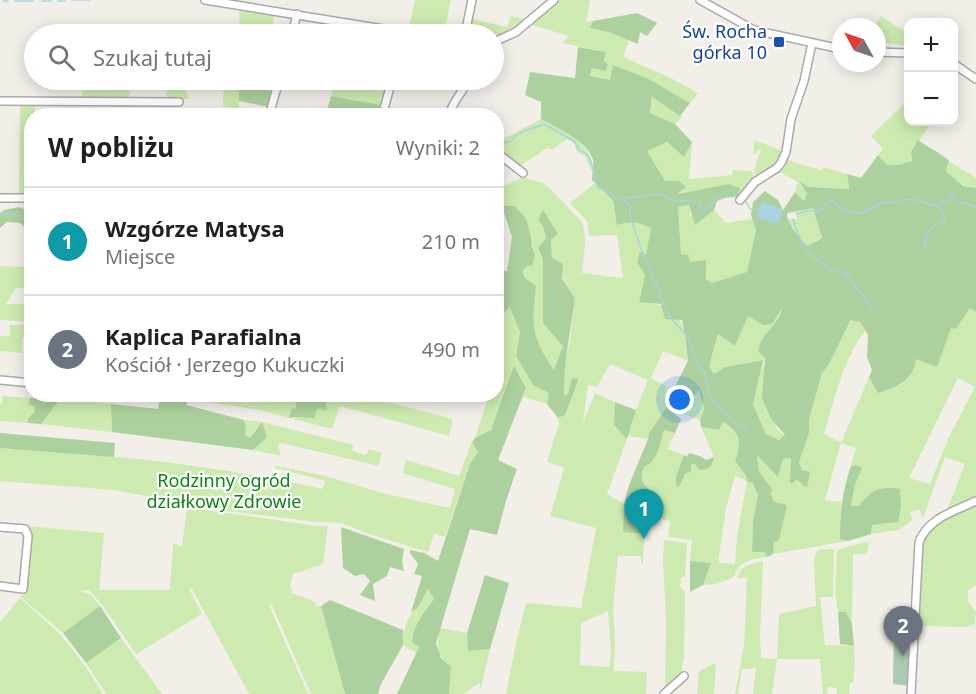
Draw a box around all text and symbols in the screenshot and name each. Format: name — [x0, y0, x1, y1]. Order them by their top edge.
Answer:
north arrow — [832, 18, 886, 72]
map controls — [904, 18, 958, 126]
button: + — [904, 18, 958, 72]
place label: Św. Rocha górka 10 — [682, 19, 767, 64]
search box — [24, 24, 504, 90]
marker: Św. Rocha górka 10 — [772, 35, 786, 49]
icon: search — [45, 41, 78, 74]
text: Szukaj tutaj — [93, 42, 212, 72]
button: − — [904, 72, 958, 126]
text: W pobliżu — [48, 129, 174, 165]
text: Wyniki: 2 — [396, 134, 480, 161]
text: Wzgórze Matysa — [105, 213, 285, 243]
text: 1 — [62, 228, 73, 255]
text: 210 m — [422, 228, 480, 255]
text: Miejsce — [105, 243, 175, 270]
text: Kaplica Parafialna — [105, 321, 302, 351]
text: 2 — [62, 336, 73, 363]
text: 490 m — [422, 336, 480, 363]
text: Kościół · Jerzego Kukuczki — [105, 351, 345, 378]
your location — [665, 385, 694, 414]
park label: Rodzinny ogród działkowy Zdrowie — [147, 468, 301, 513]
pin: 1 — [624, 490, 664, 539]
pin: 2 — [884, 606, 922, 656]

